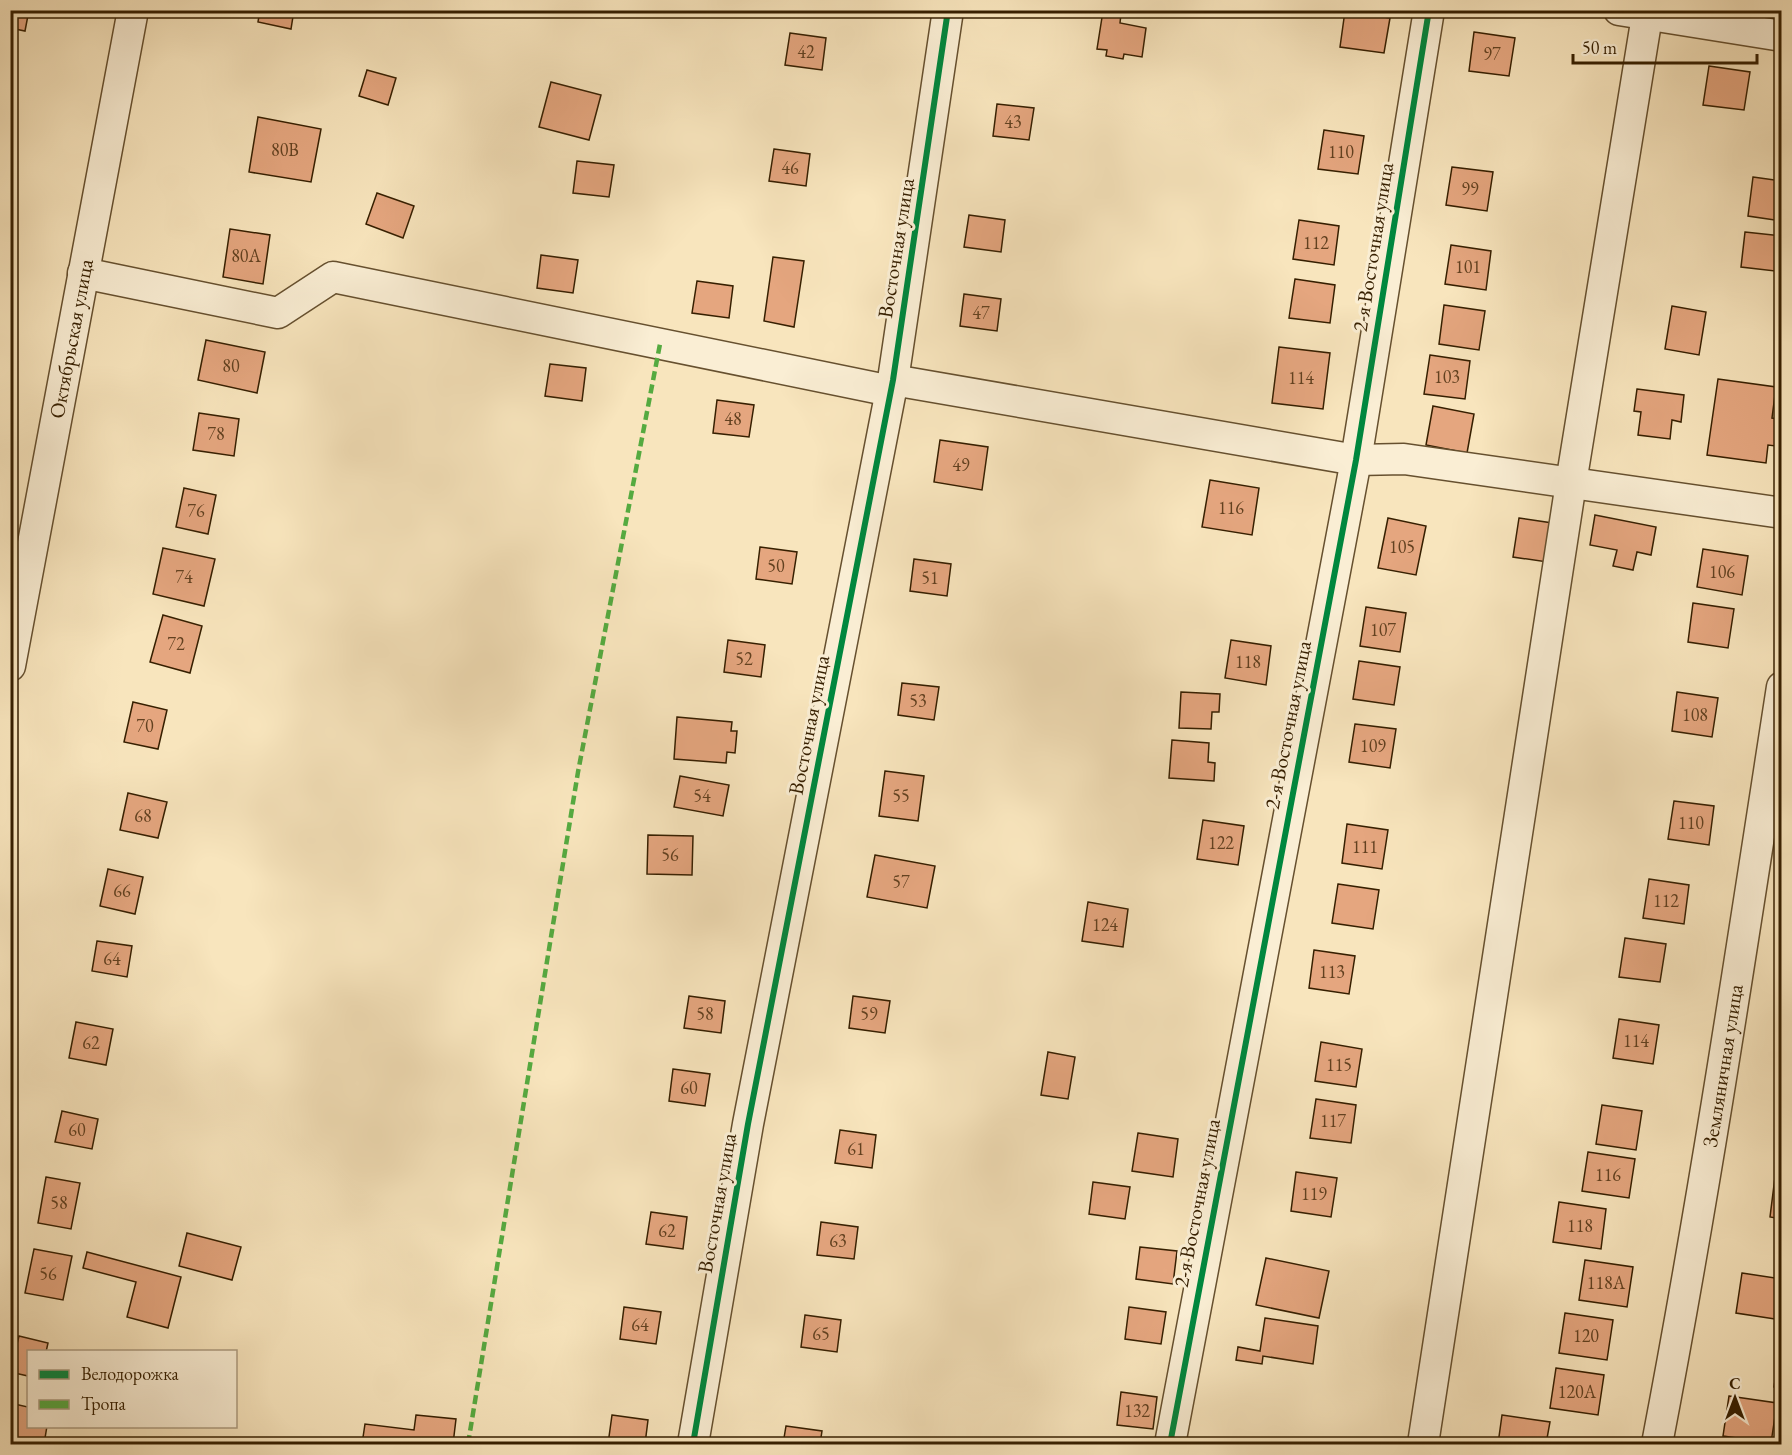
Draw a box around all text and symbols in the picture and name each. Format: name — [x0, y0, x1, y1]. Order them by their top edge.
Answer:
scale bar — [1573, 27, 1758, 65]
text: 50 m — [1582, 36, 1617, 59]
house number: 42 — [797, 40, 815, 63]
house number: 97 — [1483, 42, 1501, 65]
house number: 43 — [1004, 110, 1022, 133]
house number: 80В — [271, 138, 299, 161]
house number: 110 — [1328, 140, 1354, 163]
house number: 46 — [781, 156, 799, 179]
street label: 2-я Восточная улица — [1346, 160, 1399, 334]
street label: Восточная улица — [871, 175, 920, 320]
house number: 99 — [1461, 177, 1479, 200]
house number: 112 — [1303, 231, 1329, 254]
house number: 80А — [231, 244, 261, 267]
house number: 101 — [1455, 255, 1481, 278]
street label: Октябрьская улица — [43, 256, 99, 421]
house number: 47 — [972, 301, 990, 324]
house number: 80 — [222, 354, 240, 377]
house number: 103 — [1434, 365, 1460, 388]
house number: 114 — [1288, 366, 1314, 389]
house number: 48 — [724, 407, 742, 430]
house number: 78 — [207, 422, 225, 445]
house number: 49 — [952, 453, 970, 476]
house number: 116 — [1218, 496, 1244, 519]
house number: 76 — [187, 499, 205, 522]
house number: 105 — [1389, 535, 1415, 558]
house number: 50 — [767, 554, 785, 577]
house number: 106 — [1709, 560, 1735, 583]
house number: 74 — [175, 565, 193, 588]
house number: 51 — [921, 566, 939, 589]
house number: 107 — [1370, 618, 1396, 641]
house number: 72 — [167, 632, 185, 655]
street label: 2-я Восточная улица — [1258, 638, 1317, 811]
house number: 52 — [735, 647, 753, 670]
house number: 118 — [1235, 650, 1261, 673]
street label: Восточная улица — [782, 652, 835, 797]
house number: 53 — [909, 689, 927, 712]
house number: 108 — [1682, 703, 1708, 726]
house number: 70 — [136, 714, 154, 737]
house number: 109 — [1360, 734, 1386, 757]
house number: 54 — [693, 784, 711, 807]
house number: 55 — [892, 784, 910, 807]
house number: 68 — [134, 804, 152, 827]
house number: 110 — [1678, 811, 1704, 834]
house number: 122 — [1208, 831, 1234, 854]
house number: 111 — [1352, 835, 1378, 858]
house number: 56 — [661, 843, 679, 866]
house number: 57 — [892, 870, 910, 893]
house number: 66 — [113, 879, 131, 902]
house number: 112 — [1653, 889, 1679, 912]
house number: 124 — [1092, 913, 1118, 936]
house number: 64 — [103, 947, 121, 970]
house number: 113 — [1319, 960, 1345, 983]
street label: Земляничная улица — [1696, 981, 1749, 1149]
house number: 58 — [696, 1002, 714, 1025]
house number: 59 — [860, 1002, 878, 1025]
house number: 114 — [1623, 1029, 1649, 1052]
house number: 62 — [82, 1031, 100, 1054]
house number: 115 — [1326, 1053, 1352, 1076]
house number: 60 — [680, 1076, 698, 1099]
house number: 117 — [1320, 1109, 1346, 1132]
street label: 2-я Восточная улица — [1167, 1116, 1226, 1289]
house number: 60 — [68, 1118, 86, 1141]
street label: Восточная улица — [691, 1130, 742, 1275]
house number: 61 — [847, 1137, 865, 1160]
house number: 116 — [1595, 1163, 1621, 1186]
house number: 119 — [1301, 1182, 1327, 1205]
house number: 58 — [50, 1191, 68, 1214]
house number: 118 — [1567, 1214, 1593, 1237]
house number: 62 — [658, 1219, 676, 1242]
house number: 63 — [829, 1229, 847, 1252]
house number: 56 — [39, 1262, 57, 1285]
house number: 118А — [1587, 1271, 1626, 1294]
house number: 64 — [631, 1313, 649, 1336]
house number: 65 — [812, 1322, 830, 1345]
house number: 120 — [1573, 1324, 1599, 1347]
legend — [27, 1350, 237, 1428]
text: Велодорожка — [81, 1362, 180, 1385]
north arrow — [1705, 1368, 1765, 1428]
text: С — [1729, 1373, 1741, 1394]
house number: 120А — [1558, 1380, 1597, 1403]
text: Тропа — [81, 1392, 127, 1415]
house number: 132 — [1124, 1399, 1150, 1422]

